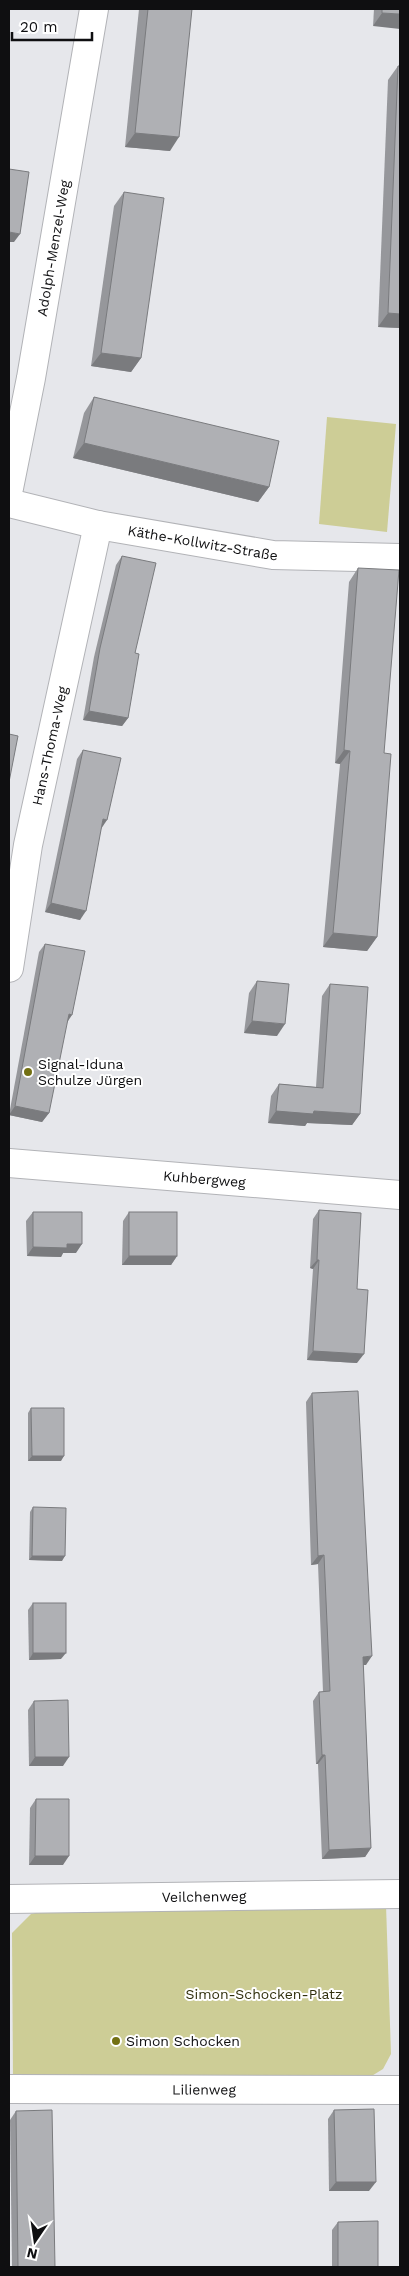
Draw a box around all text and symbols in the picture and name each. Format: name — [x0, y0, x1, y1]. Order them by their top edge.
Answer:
scale bar — [12, 10, 92, 42]
text: 20 m — [20, 18, 58, 36]
street label: Adolph-Menzel-Weg — [34, 178, 73, 317]
street label: Käthe-Kollwitz-Straße — [127, 522, 278, 563]
street label: Hans-Thoma-Weg — [29, 684, 71, 807]
place label: Signal-Iduna Schulze Jürgen — [38, 1056, 142, 1088]
marker: Signal-Iduna Schulze Jürgen — [22, 1066, 34, 1078]
street label: Kuhbergweg — [162, 1168, 247, 1190]
street label: Veilchenweg — [162, 1888, 247, 1905]
park label: Simon-Schocken-Platz — [186, 1986, 342, 2002]
place label: Simon Schocken — [126, 2033, 240, 2049]
marker: Simon Schocken — [110, 2035, 122, 2047]
street label: Lilienweg — [172, 2081, 236, 2098]
north arrow — [10, 2216, 60, 2266]
text: N — [25, 2245, 39, 2263]

